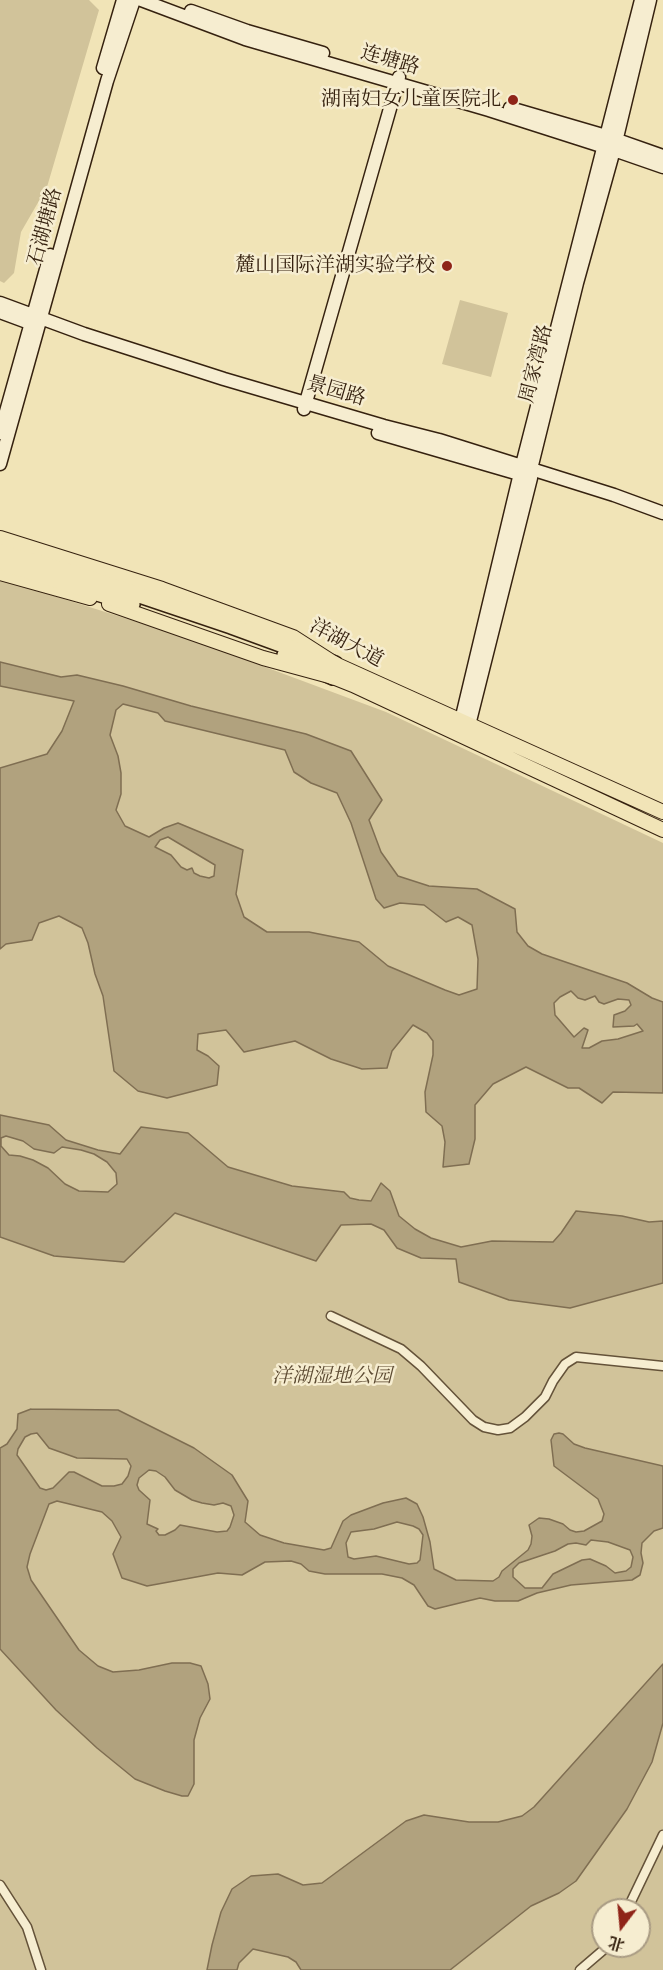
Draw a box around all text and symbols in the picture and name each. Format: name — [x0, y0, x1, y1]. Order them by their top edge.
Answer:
street label: 连塘路 — [358, 41, 422, 81]
place label: 湖南妇女儿童医院北 — [321, 88, 501, 112]
marker: 湖南妇女儿童医院北 — [506, 93, 520, 107]
street label: 石湖塘路 — [24, 185, 68, 269]
place label: 麓山国际洋湖实验学校 — [235, 254, 435, 278]
marker: 麓山国际洋湖实验学校 — [440, 259, 454, 273]
street label: 周家湾路 — [516, 322, 558, 406]
street label: 景园路 — [304, 372, 368, 412]
street label: 洋湖大道 — [305, 615, 387, 673]
park label: 洋湖湿地公园 — [272, 1365, 392, 1389]
north arrow — [591, 1898, 651, 1958]
text: 北 — [606, 1932, 627, 1955]

